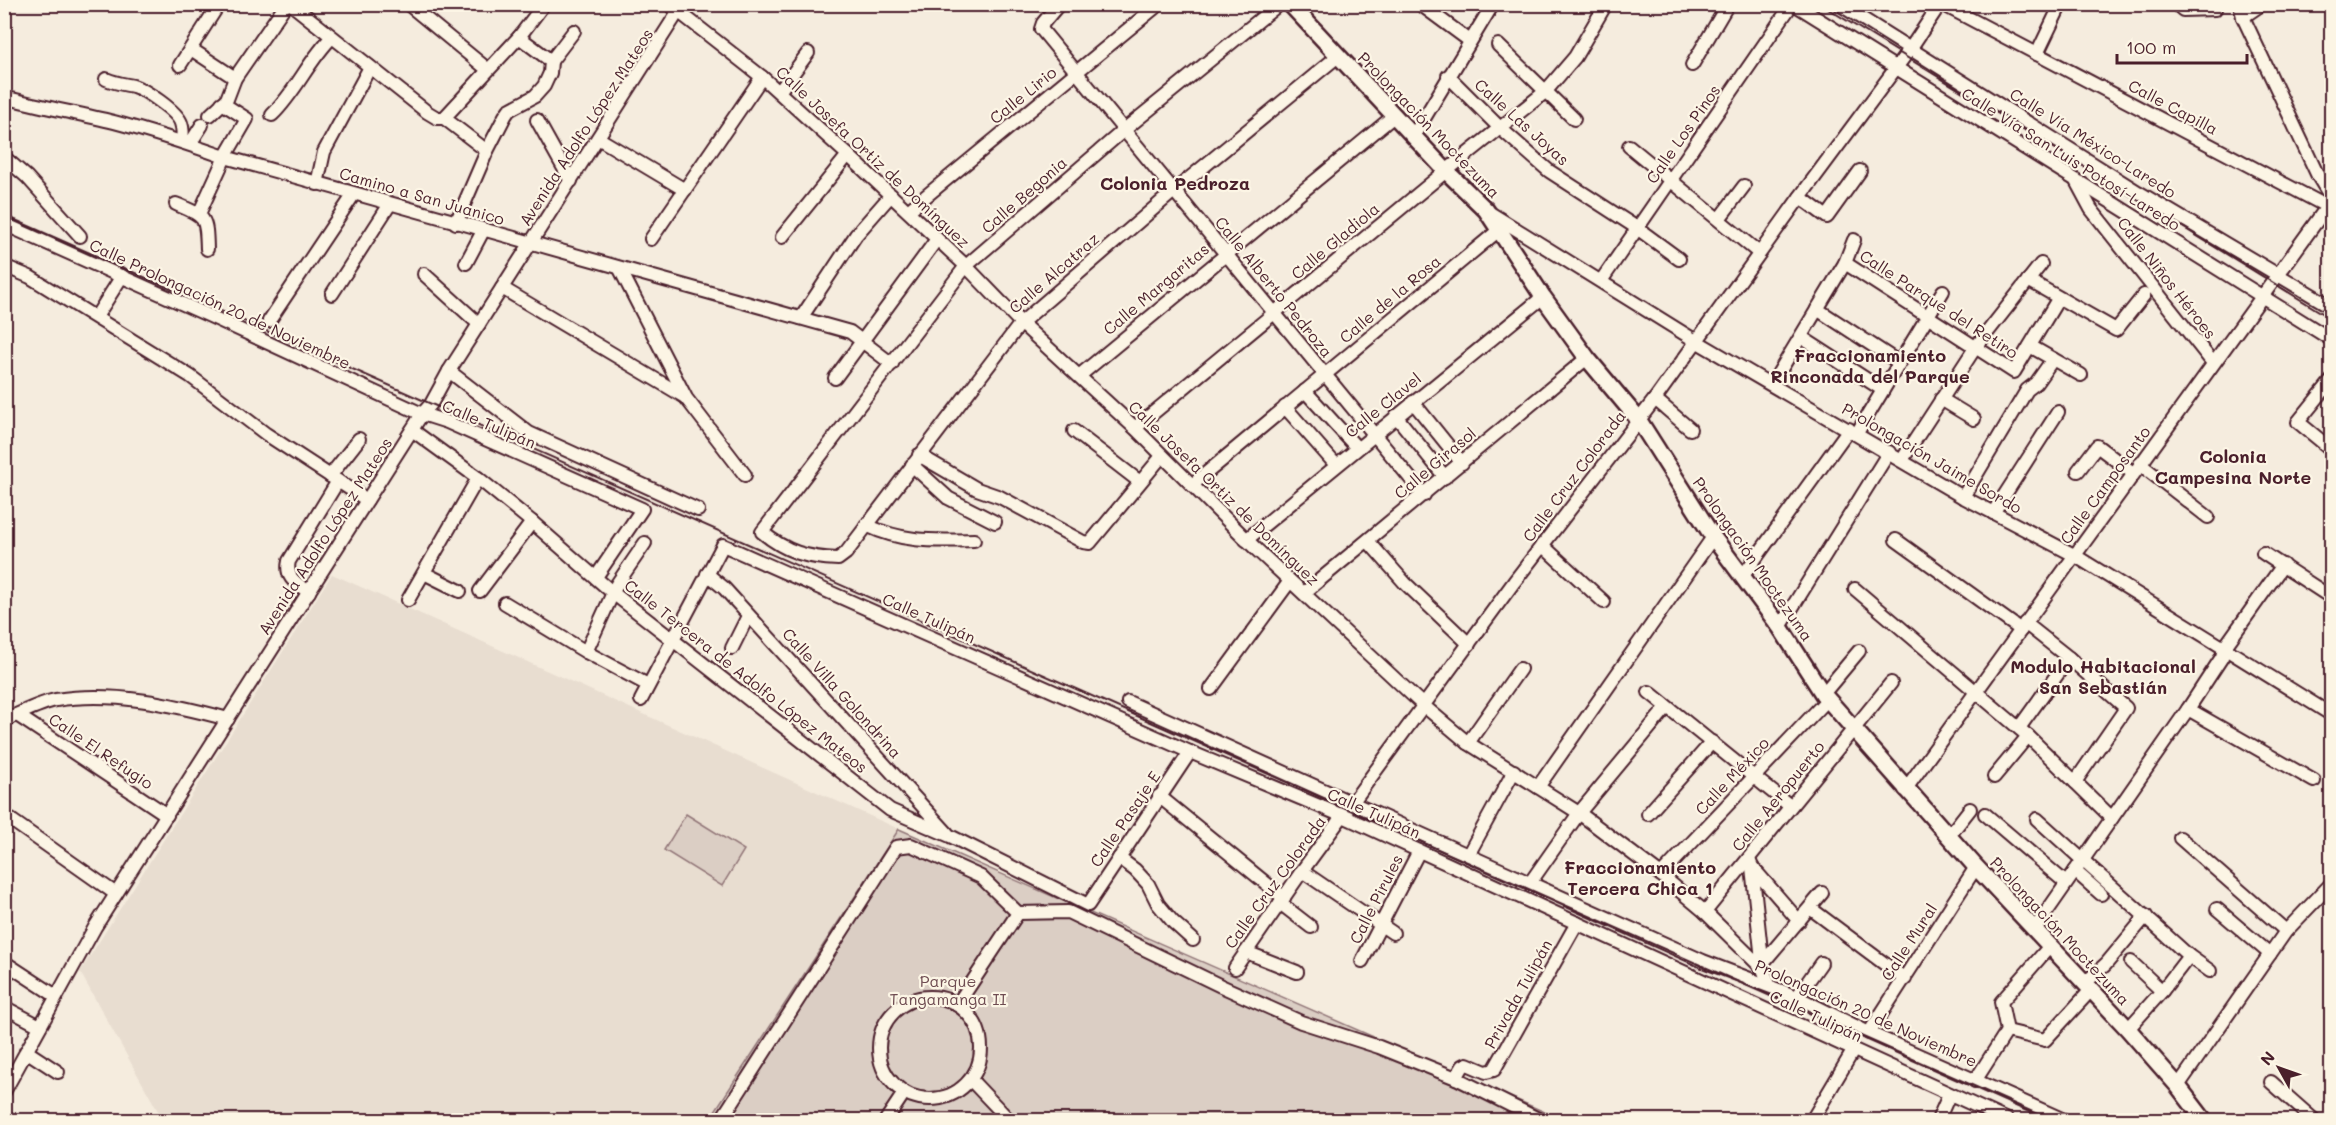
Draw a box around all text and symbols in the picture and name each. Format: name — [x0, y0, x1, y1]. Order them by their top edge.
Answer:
street label: Avenida Adolfo López Mateos — [514, 24, 657, 229]
scale bar — [2117, 27, 2248, 65]
text: 100 m — [2126, 35, 2176, 59]
street label: Prolongación Moctezuma — [1354, 47, 1505, 202]
street label: Calle Josefa Ortiz de Domínguez — [772, 61, 975, 252]
street label: Calle Lirio — [985, 61, 1060, 128]
street label: Calle Las Joyas — [1471, 74, 1574, 170]
street label: Calle Capilla — [2125, 74, 2222, 139]
street label: Calle Los Pinos — [1641, 80, 1724, 187]
street label: Calle Vía San Luis Potosí-Laredo — [1958, 82, 2185, 235]
street label: Calle Vía México-Laredo — [2006, 83, 2180, 202]
street label: Calle Begonia — [976, 152, 1071, 238]
street label: Camino a San Juanico — [337, 162, 507, 229]
district label: Colonia Pedroza — [1100, 171, 1250, 195]
street label: Calle Gladiola — [1286, 198, 1383, 284]
street label: Calle Alberto Pedroza — [1211, 212, 1338, 362]
street label: Calle Niños Héroes — [2113, 213, 2222, 343]
street label: Calle Alcatraz — [1004, 228, 1103, 318]
street label: Calle Prolongación 20 de Noviembre — [86, 234, 354, 373]
street label: Calle Margaritas — [1098, 238, 1213, 339]
street label: Calle Parque del Retiro — [1856, 244, 2023, 363]
street label: Calle de la Rosa — [1335, 250, 1445, 347]
district label: Fraccionamiento Rinconada del Parque — [1770, 343, 1970, 388]
street label: Calle Clavel — [1340, 367, 1425, 442]
street label: Calle Tulipán — [439, 394, 539, 453]
street label: Calle Josefa Ortiz de Domínguez — [1124, 396, 1324, 590]
street label: Prolongación Jaime Sordo — [1839, 397, 2026, 518]
street label: Calle Cruz Colorada — [1517, 406, 1630, 546]
street label: Calle Camposanto — [2055, 421, 2155, 548]
street label: Calle Girasol — [1389, 422, 1480, 503]
street label: Avenida Adolfo López Mateos — [253, 433, 396, 638]
district label: Colonia Campesina Norte — [2155, 444, 2312, 489]
street label: Prolongación Moctezuma — [1689, 473, 1818, 645]
street label: Calle Tercera de Adolfo López Mateos — [620, 574, 872, 777]
street label: Calle Tulipán — [879, 588, 979, 647]
street label: Calle Villa Golondrina — [778, 623, 907, 762]
district label: Modulo Habitacional San Sebastián — [2010, 654, 2196, 699]
street label: Calle El Refugio — [45, 708, 158, 793]
street label: Calle México — [1690, 732, 1773, 819]
street label: Calle Aeropuerto — [1727, 736, 1829, 855]
street label: Calle Pasaje E — [1085, 767, 1164, 871]
street label: Calle Tulipán — [1324, 783, 1424, 842]
street label: Calle Cruz Colorada — [1219, 811, 1330, 952]
street label: Calle Pirules — [1344, 851, 1407, 947]
street label: Prolongación Moctezuma — [1986, 852, 2135, 1009]
district label: Fraccionamiento Tercera Chica 1 — [1564, 855, 1716, 900]
street label: Calle Mural — [1876, 899, 1941, 984]
street label: Privada Tulipán — [1479, 935, 1556, 1052]
street label: Prolongación 20 de Noviembre — [1752, 954, 1981, 1071]
park label: Parque Tangamanga II — [890, 970, 1006, 1009]
street label: Calle Tulipán — [1767, 985, 1866, 1046]
north arrow — [2249, 1038, 2309, 1098]
text: N — [2255, 1047, 2279, 1069]

